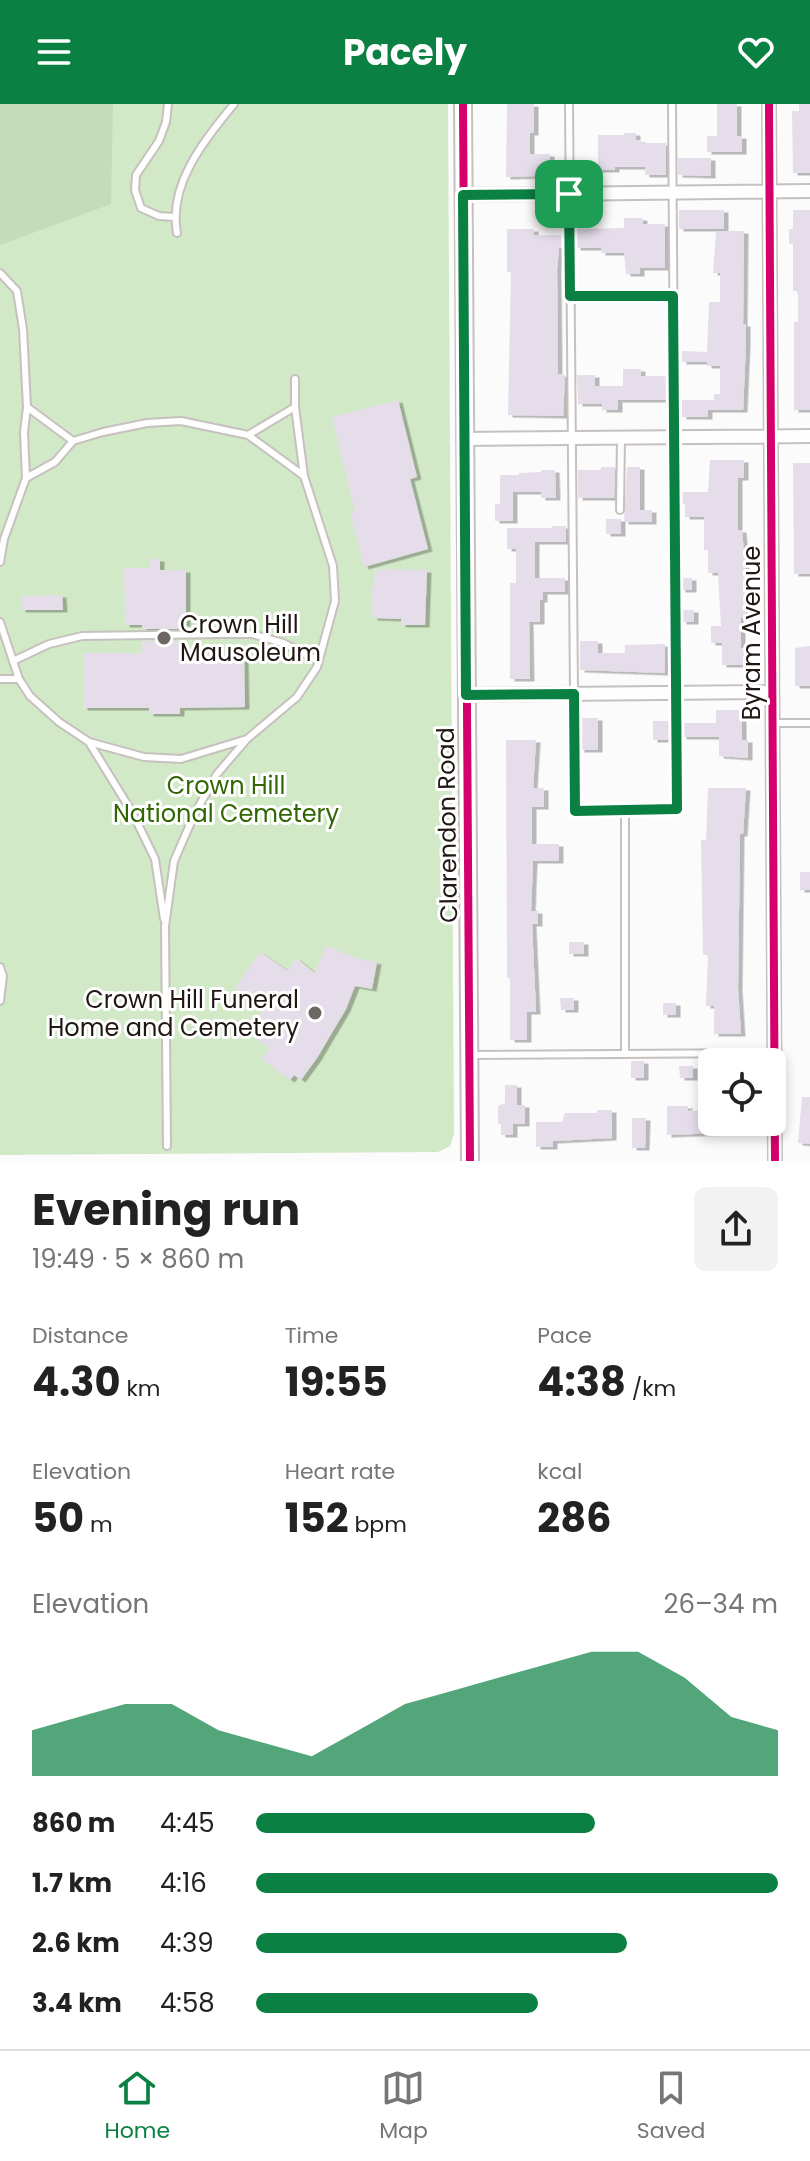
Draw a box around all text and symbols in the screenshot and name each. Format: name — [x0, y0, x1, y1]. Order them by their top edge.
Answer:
text: Pacely — [343, 27, 467, 78]
icon: menu — [32, 30, 76, 74]
icon: heart — [734, 30, 778, 74]
pin — [535, 160, 603, 228]
icon: arrive — [547, 172, 591, 216]
street label: Byram Avenue — [735, 546, 768, 720]
place label: Crown Hill Mausoleum — [180, 608, 321, 669]
marker: Crown Hill Mausoleum — [155, 629, 173, 647]
street label: Clarendon Road — [429, 727, 465, 923]
park label: Crown Hill National Cemetery — [113, 769, 340, 830]
place label: Crown Hill Funeral Home and Cemetery — [48, 983, 299, 1044]
marker: Crown Hill Funeral Home and Cemetery — [306, 1004, 324, 1022]
map controls — [698, 1048, 786, 1136]
button: locate — [698, 1048, 786, 1136]
text: Evening run — [32, 1179, 300, 1240]
button: share — [694, 1187, 778, 1271]
text: 19:49 · 5 × 860 m — [32, 1241, 244, 1277]
text: Distance — [32, 1320, 128, 1351]
text: Time — [285, 1320, 338, 1351]
text: Pace — [537, 1320, 592, 1351]
text: 4.30 — [32, 1354, 121, 1410]
text: 19:55 — [285, 1354, 388, 1410]
text: 4:38 — [537, 1354, 626, 1410]
text: km — [121, 1373, 161, 1404]
text: /km — [626, 1373, 676, 1404]
text: Elevation — [32, 1456, 131, 1487]
text: Heart rate — [285, 1456, 395, 1487]
text: kcal — [537, 1456, 582, 1487]
text: 50 — [32, 1490, 84, 1546]
text: 152 — [285, 1490, 349, 1546]
text: 286 — [537, 1490, 612, 1546]
text: m — [84, 1509, 113, 1540]
text: bpm — [349, 1509, 407, 1540]
text: Elevation — [32, 1586, 149, 1622]
text: 26–34 m — [664, 1586, 778, 1622]
text: 860 m — [32, 1805, 115, 1841]
text: 4:45 — [160, 1805, 215, 1841]
text: 1.7 km — [32, 1865, 112, 1901]
text: 4:16 — [160, 1865, 207, 1901]
text: 2.6 km — [32, 1925, 120, 1961]
text: 4:39 — [160, 1925, 214, 1961]
text: 3.4 km — [32, 1985, 122, 2021]
text: 4:58 — [160, 1985, 215, 2021]
tab: Home — [105, 2066, 170, 2147]
tab: Map — [379, 2066, 428, 2147]
tab: Saved — [637, 2066, 705, 2147]

